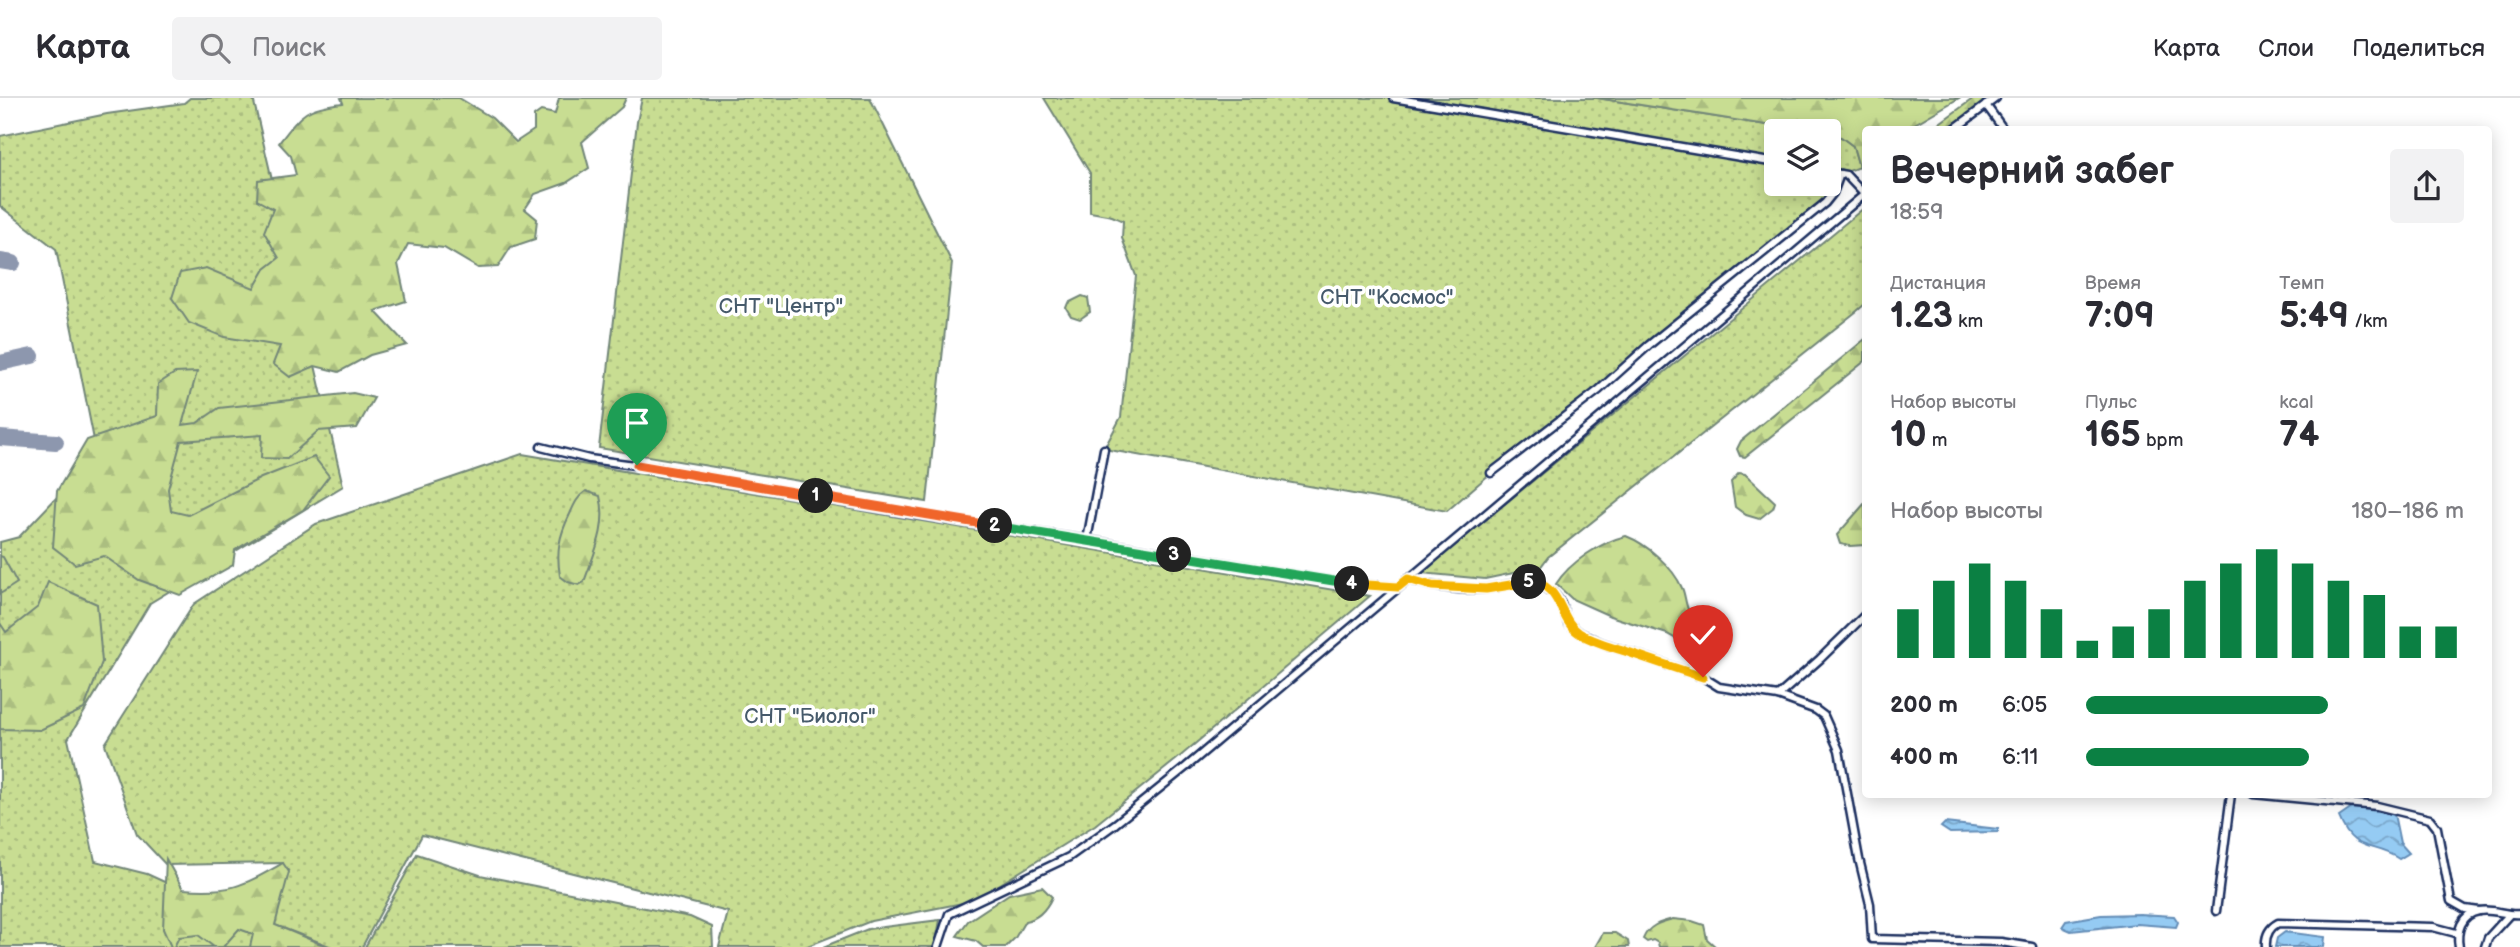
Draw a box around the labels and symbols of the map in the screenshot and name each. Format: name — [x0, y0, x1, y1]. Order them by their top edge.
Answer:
park label: СНТ "Космос" — [1320, 285, 1454, 310]
park label: СНТ "Центр" — [719, 294, 843, 319]
pin — [607, 393, 667, 465]
pin: 1 — [798, 478, 834, 514]
pin: 2 — [978, 508, 1012, 544]
pin: 3 — [1156, 538, 1192, 573]
pin: 5 — [1512, 564, 1546, 600]
pin: 4 — [1334, 566, 1370, 602]
pin — [1673, 605, 1733, 677]
park label: СНТ "Биолог" — [744, 704, 876, 729]

